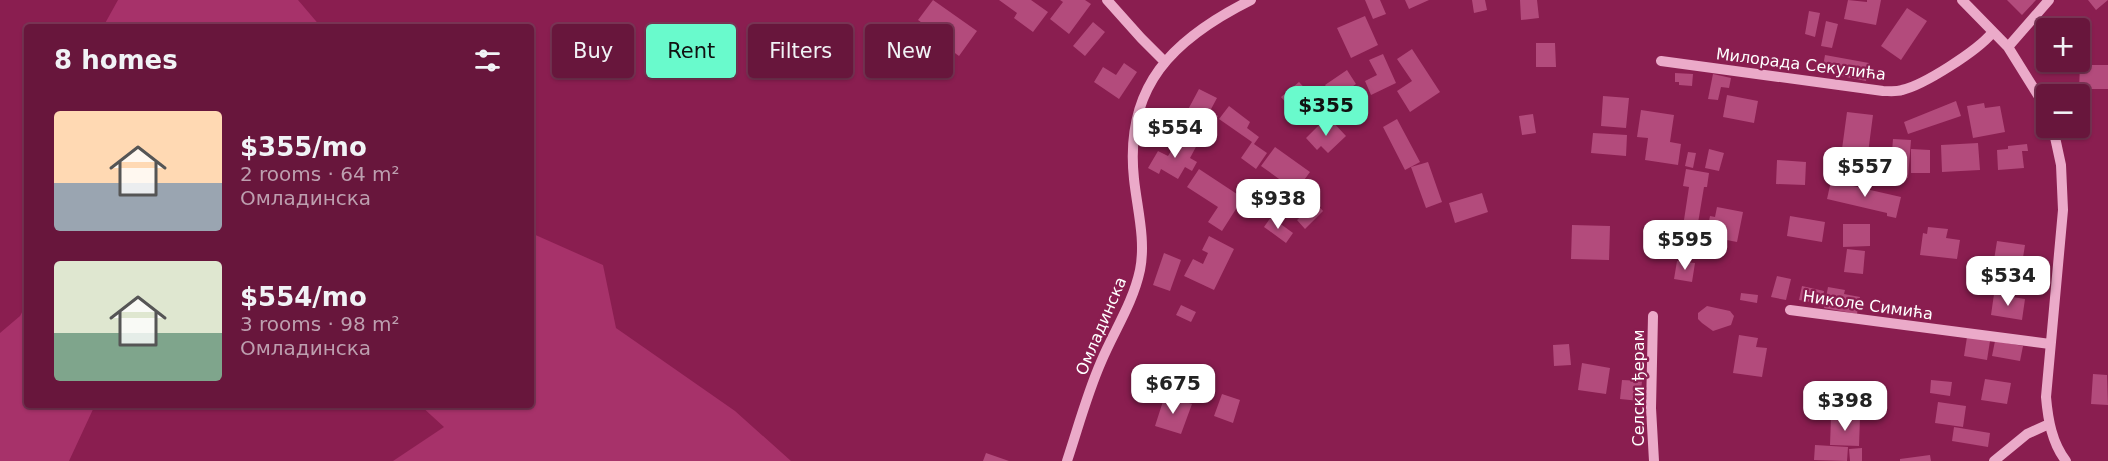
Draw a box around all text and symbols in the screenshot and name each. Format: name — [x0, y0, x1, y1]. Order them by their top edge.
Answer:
map controls — [2036, 18, 2090, 138]
button: + — [2036, 18, 2090, 72]
chip: Buy — [552, 24, 634, 78]
chip: Rent — [646, 24, 736, 78]
chip: Filters — [748, 24, 853, 78]
chip: New — [865, 24, 953, 78]
icon: filters — [471, 44, 504, 77]
street label: Милорада Секулића — [1715, 44, 1887, 84]
text: 8 homes — [54, 45, 178, 75]
button: − — [2036, 84, 2090, 138]
pin: $355 — [1290, 86, 1362, 137]
text: $355 — [1298, 93, 1354, 117]
pin: $554 — [1139, 108, 1211, 159]
text: $554 — [1147, 115, 1203, 139]
text: $355/mo — [240, 132, 367, 162]
icon: home — [102, 135, 174, 207]
pin: $557 — [1829, 147, 1901, 198]
text: $557 — [1837, 154, 1893, 178]
text: 2 rooms · 64 m² — [240, 162, 400, 186]
pin: $938 — [1242, 179, 1314, 230]
text: Омладинска — [240, 186, 371, 210]
text: $938 — [1250, 186, 1306, 210]
pin: $595 — [1649, 220, 1721, 271]
text: $595 — [1657, 227, 1713, 251]
pin: $534 — [1972, 256, 2044, 307]
text: $534 — [1980, 263, 2036, 287]
street label: Омладинска — [1072, 274, 1130, 378]
text: $554/mo — [240, 282, 367, 312]
icon: home — [102, 285, 174, 357]
street label: Николе Симића — [1802, 286, 1934, 324]
text: 3 rooms · 98 m² — [240, 312, 400, 336]
street label: Селски ђерам — [1629, 329, 1648, 447]
text: Омладинска — [240, 336, 371, 360]
pin: $675 — [1137, 364, 1209, 415]
text: $675 — [1145, 371, 1201, 395]
pin: $398 — [1809, 381, 1881, 432]
text: $398 — [1817, 388, 1873, 412]

